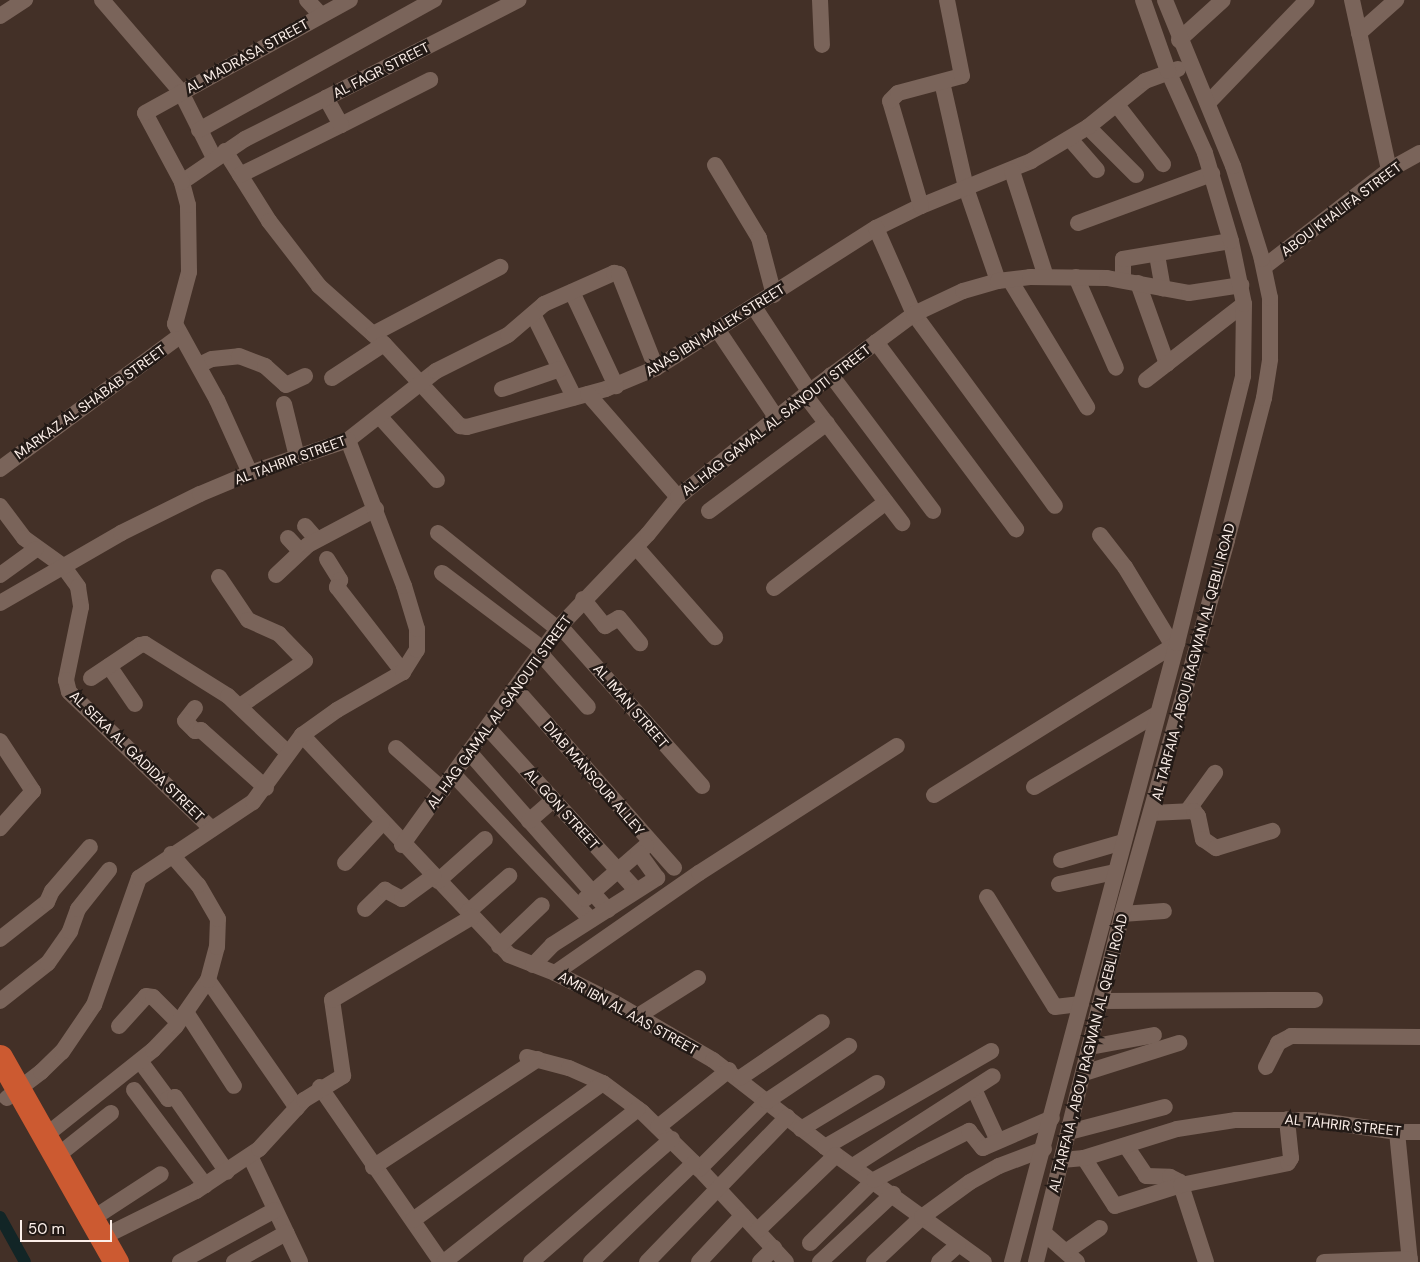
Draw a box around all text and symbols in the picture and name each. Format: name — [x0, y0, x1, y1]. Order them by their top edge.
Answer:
street label: AL MADRASA STREET — [183, 15, 311, 97]
street label: AL FAGR STREET — [330, 38, 432, 102]
street label: ABOU KHALIFA STREET — [1277, 158, 1405, 260]
street label: ANAS IBN MALEK STREET — [642, 280, 788, 380]
street label: MARKAZ AL SHABAB STREET — [11, 341, 169, 463]
street label: AL HAG GAMAL AL SANOUTI STREET — [678, 341, 874, 499]
street label: AL TAHRIR STREET — [232, 432, 348, 488]
street label: AL TARFAIA , ABOU RAGWAN AL QEBLI ROAD — [1148, 521, 1238, 803]
street label: AL HAG GAMAL AL SANOUTI STREET — [423, 612, 575, 812]
street label: AL IMAN STREET — [590, 661, 672, 751]
street label: AL SEKA AL GADIDA STREET — [66, 687, 208, 825]
street label: DIAB MANSOUR ALLEY — [540, 718, 648, 838]
street label: AL GON STREET — [521, 765, 603, 853]
street label: AL TARFAIA , ABOU RAGWAN AL QEBLI ROAD — [1045, 912, 1131, 1194]
street label: AMR IBN AL AAS STREET — [555, 968, 701, 1058]
street label: AL TAHRIR STREET — [1284, 1111, 1402, 1139]
scale bar — [22, 1210, 115, 1242]
text: 50 m — [28, 1219, 65, 1239]

